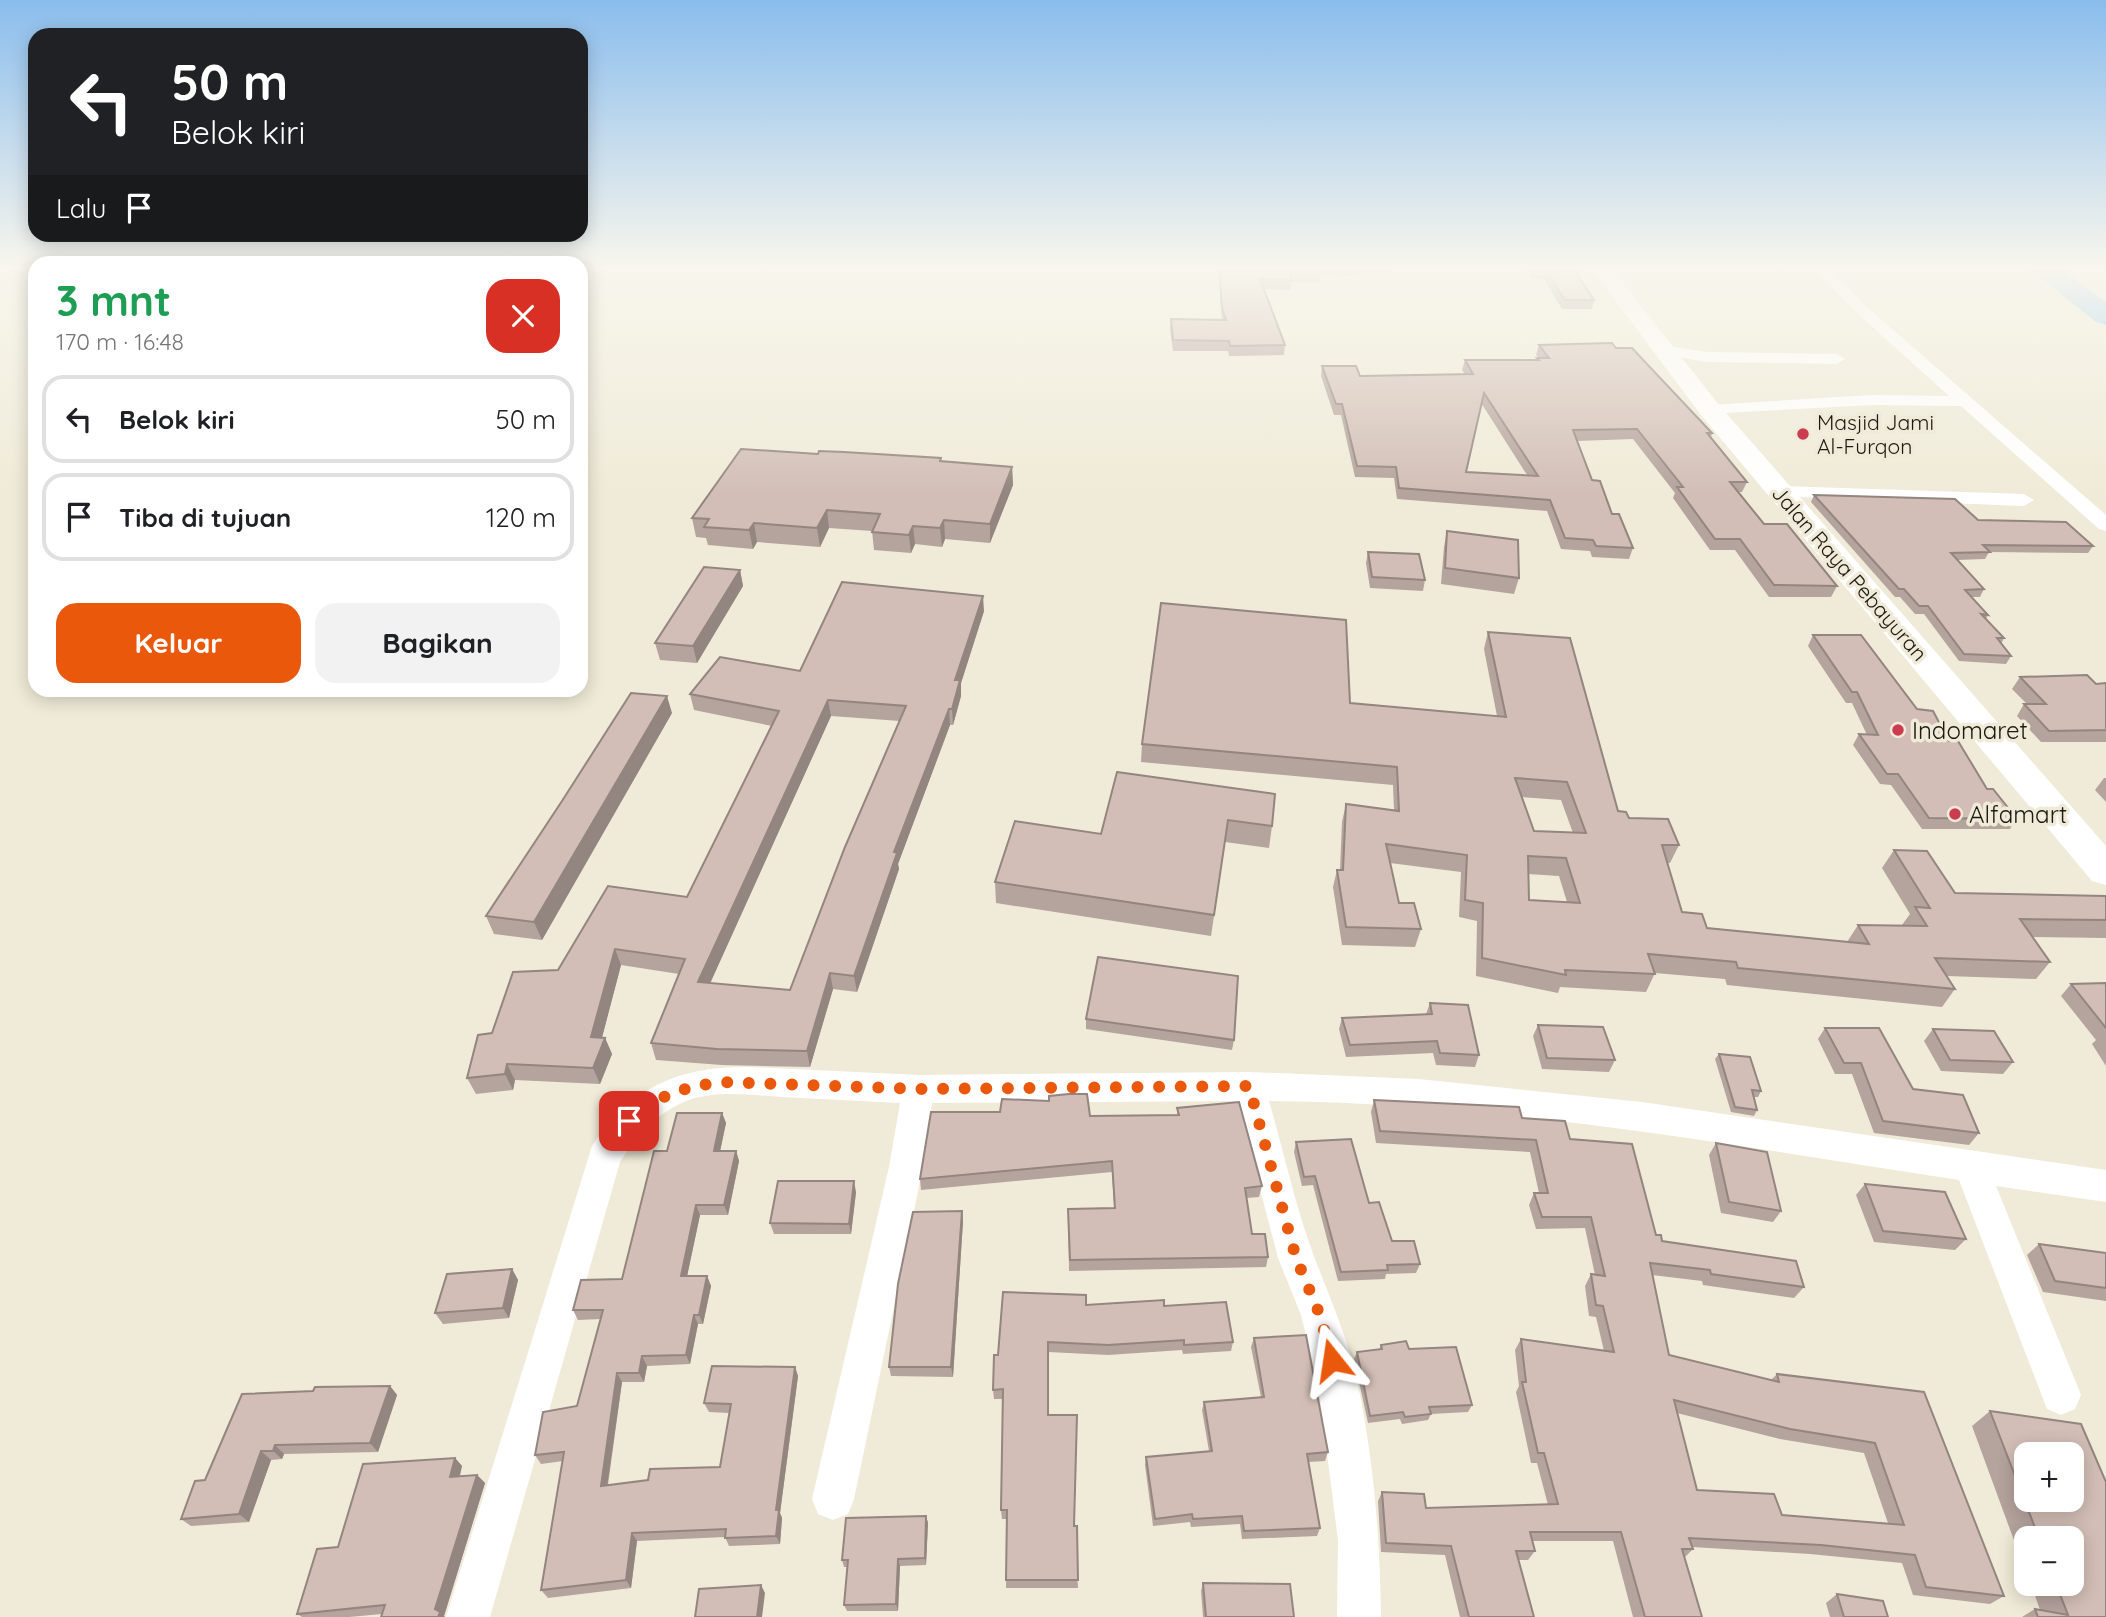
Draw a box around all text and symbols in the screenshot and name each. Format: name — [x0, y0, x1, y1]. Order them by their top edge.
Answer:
text: 50 m — [171, 51, 288, 112]
icon: left — [56, 56, 147, 147]
text: Belok kiri — [171, 112, 305, 152]
icon: arrive — [120, 189, 158, 227]
text: Lalu — [56, 192, 106, 225]
text: 3 mnt — [56, 274, 171, 327]
button: close — [486, 279, 560, 353]
text: 170 m · 16:48 — [56, 327, 184, 356]
icon: left — [60, 400, 98, 438]
text: Belok kiri — [119, 403, 235, 436]
text: 50 m — [496, 403, 556, 436]
place label: Masjid Jami Al-Furqon — [1817, 409, 1934, 459]
marker: Masjid Jami Al-Furqon — [1795, 426, 1811, 442]
street label: Jalan Raya Pebayuran — [1767, 480, 1933, 666]
icon: arrive — [60, 498, 98, 536]
text: Tiba di tujuan — [119, 501, 291, 534]
text: 120 m — [486, 501, 556, 534]
button: Keluar — [56, 603, 301, 683]
button: Bagikan — [315, 603, 560, 683]
place label: Indomaret — [1912, 715, 2028, 745]
marker: Indomaret — [1890, 722, 1906, 738]
place label: Alfamart — [1969, 799, 2067, 829]
marker: Alfamart — [1947, 806, 1963, 822]
pin — [599, 1091, 659, 1151]
icon: arrive — [610, 1102, 648, 1140]
position arrow — [1295, 1323, 1369, 1397]
map controls — [2014, 1442, 2084, 1596]
button: + — [2014, 1442, 2084, 1512]
button: − — [2014, 1526, 2084, 1596]

